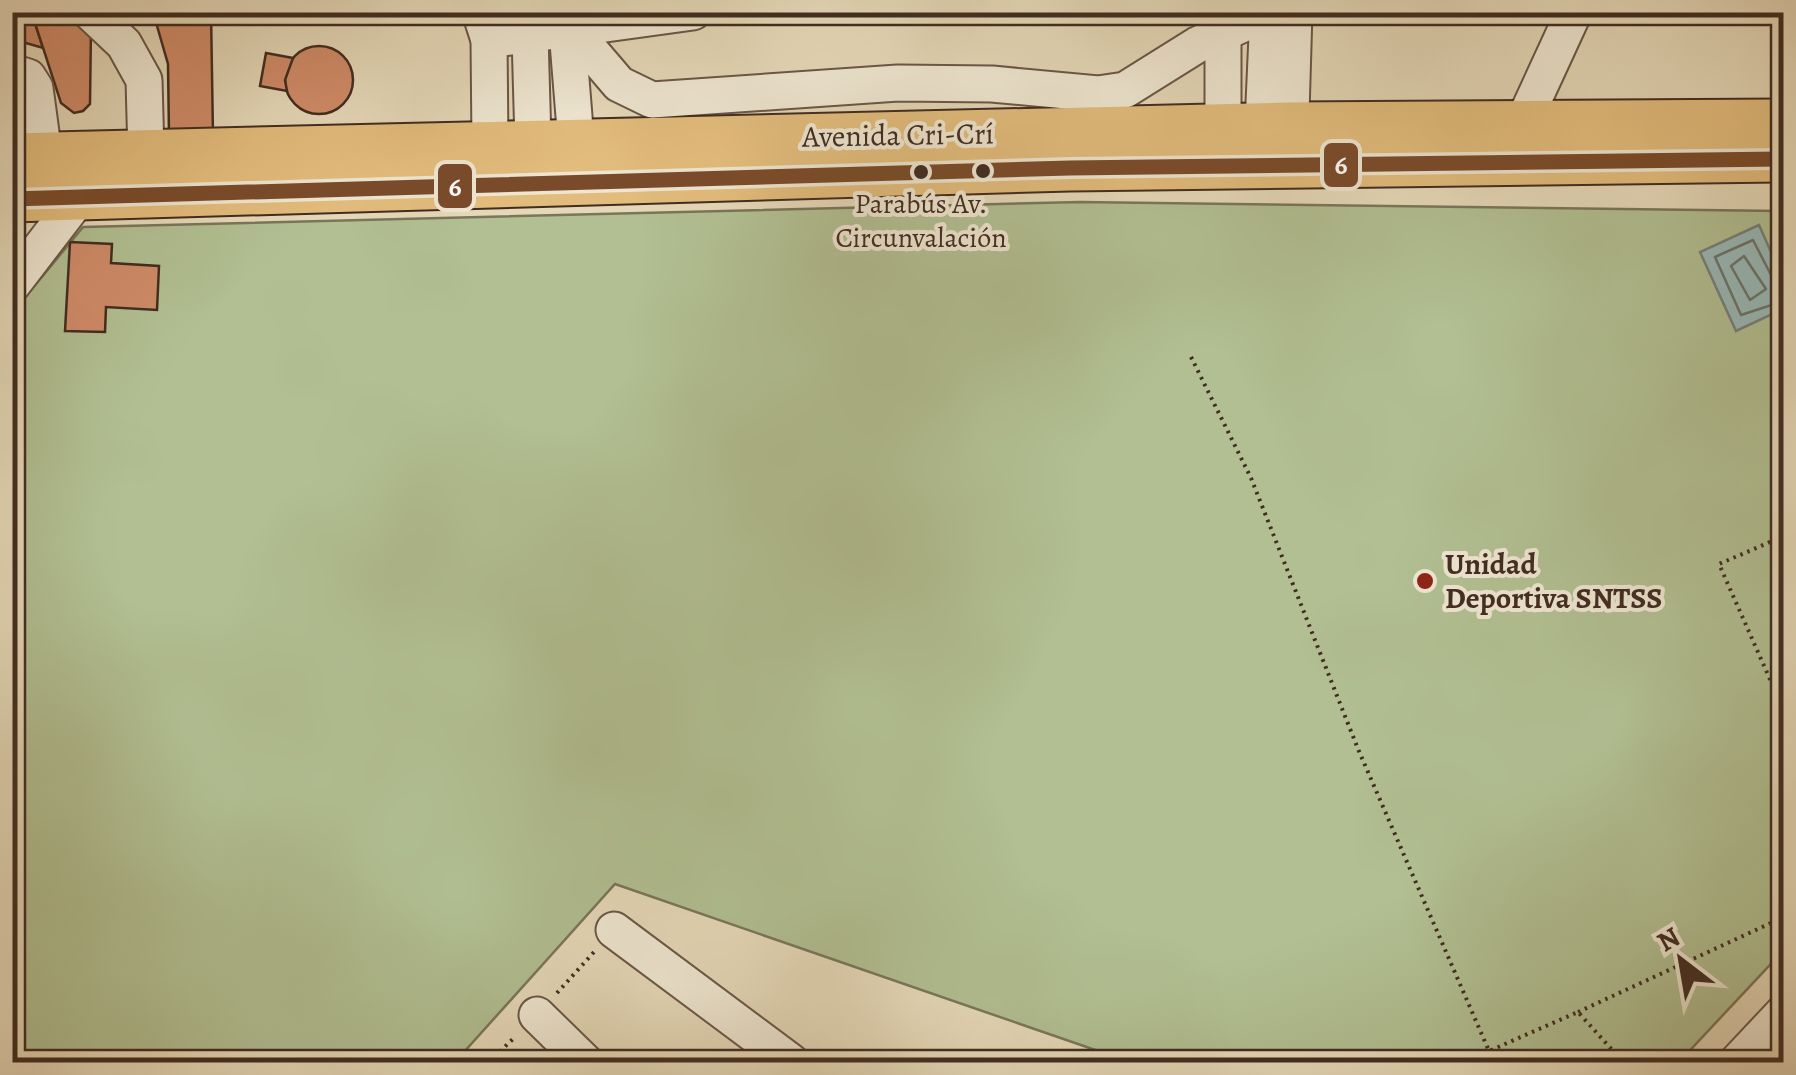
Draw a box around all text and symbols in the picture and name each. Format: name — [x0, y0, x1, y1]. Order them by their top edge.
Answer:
street label: Avenida Cri-Crí — [801, 113, 994, 157]
line badge: 6 — [1322, 141, 1360, 189]
text: 6 — [1334, 146, 1348, 184]
unlabelled marker — [973, 161, 993, 181]
line badge: 6 — [436, 162, 474, 210]
marker: Parabús Av. Circunvalación — [911, 162, 931, 182]
text: 6 — [448, 168, 462, 206]
place label: Parabús Av. Circunvalación — [835, 185, 1007, 257]
place label: Unidad Deportiva SNTSS — [1445, 544, 1663, 618]
marker: Unidad Deportiva SNTSS — [1414, 570, 1436, 592]
north arrow — [1631, 910, 1731, 1010]
text: N — [1650, 918, 1687, 961]

